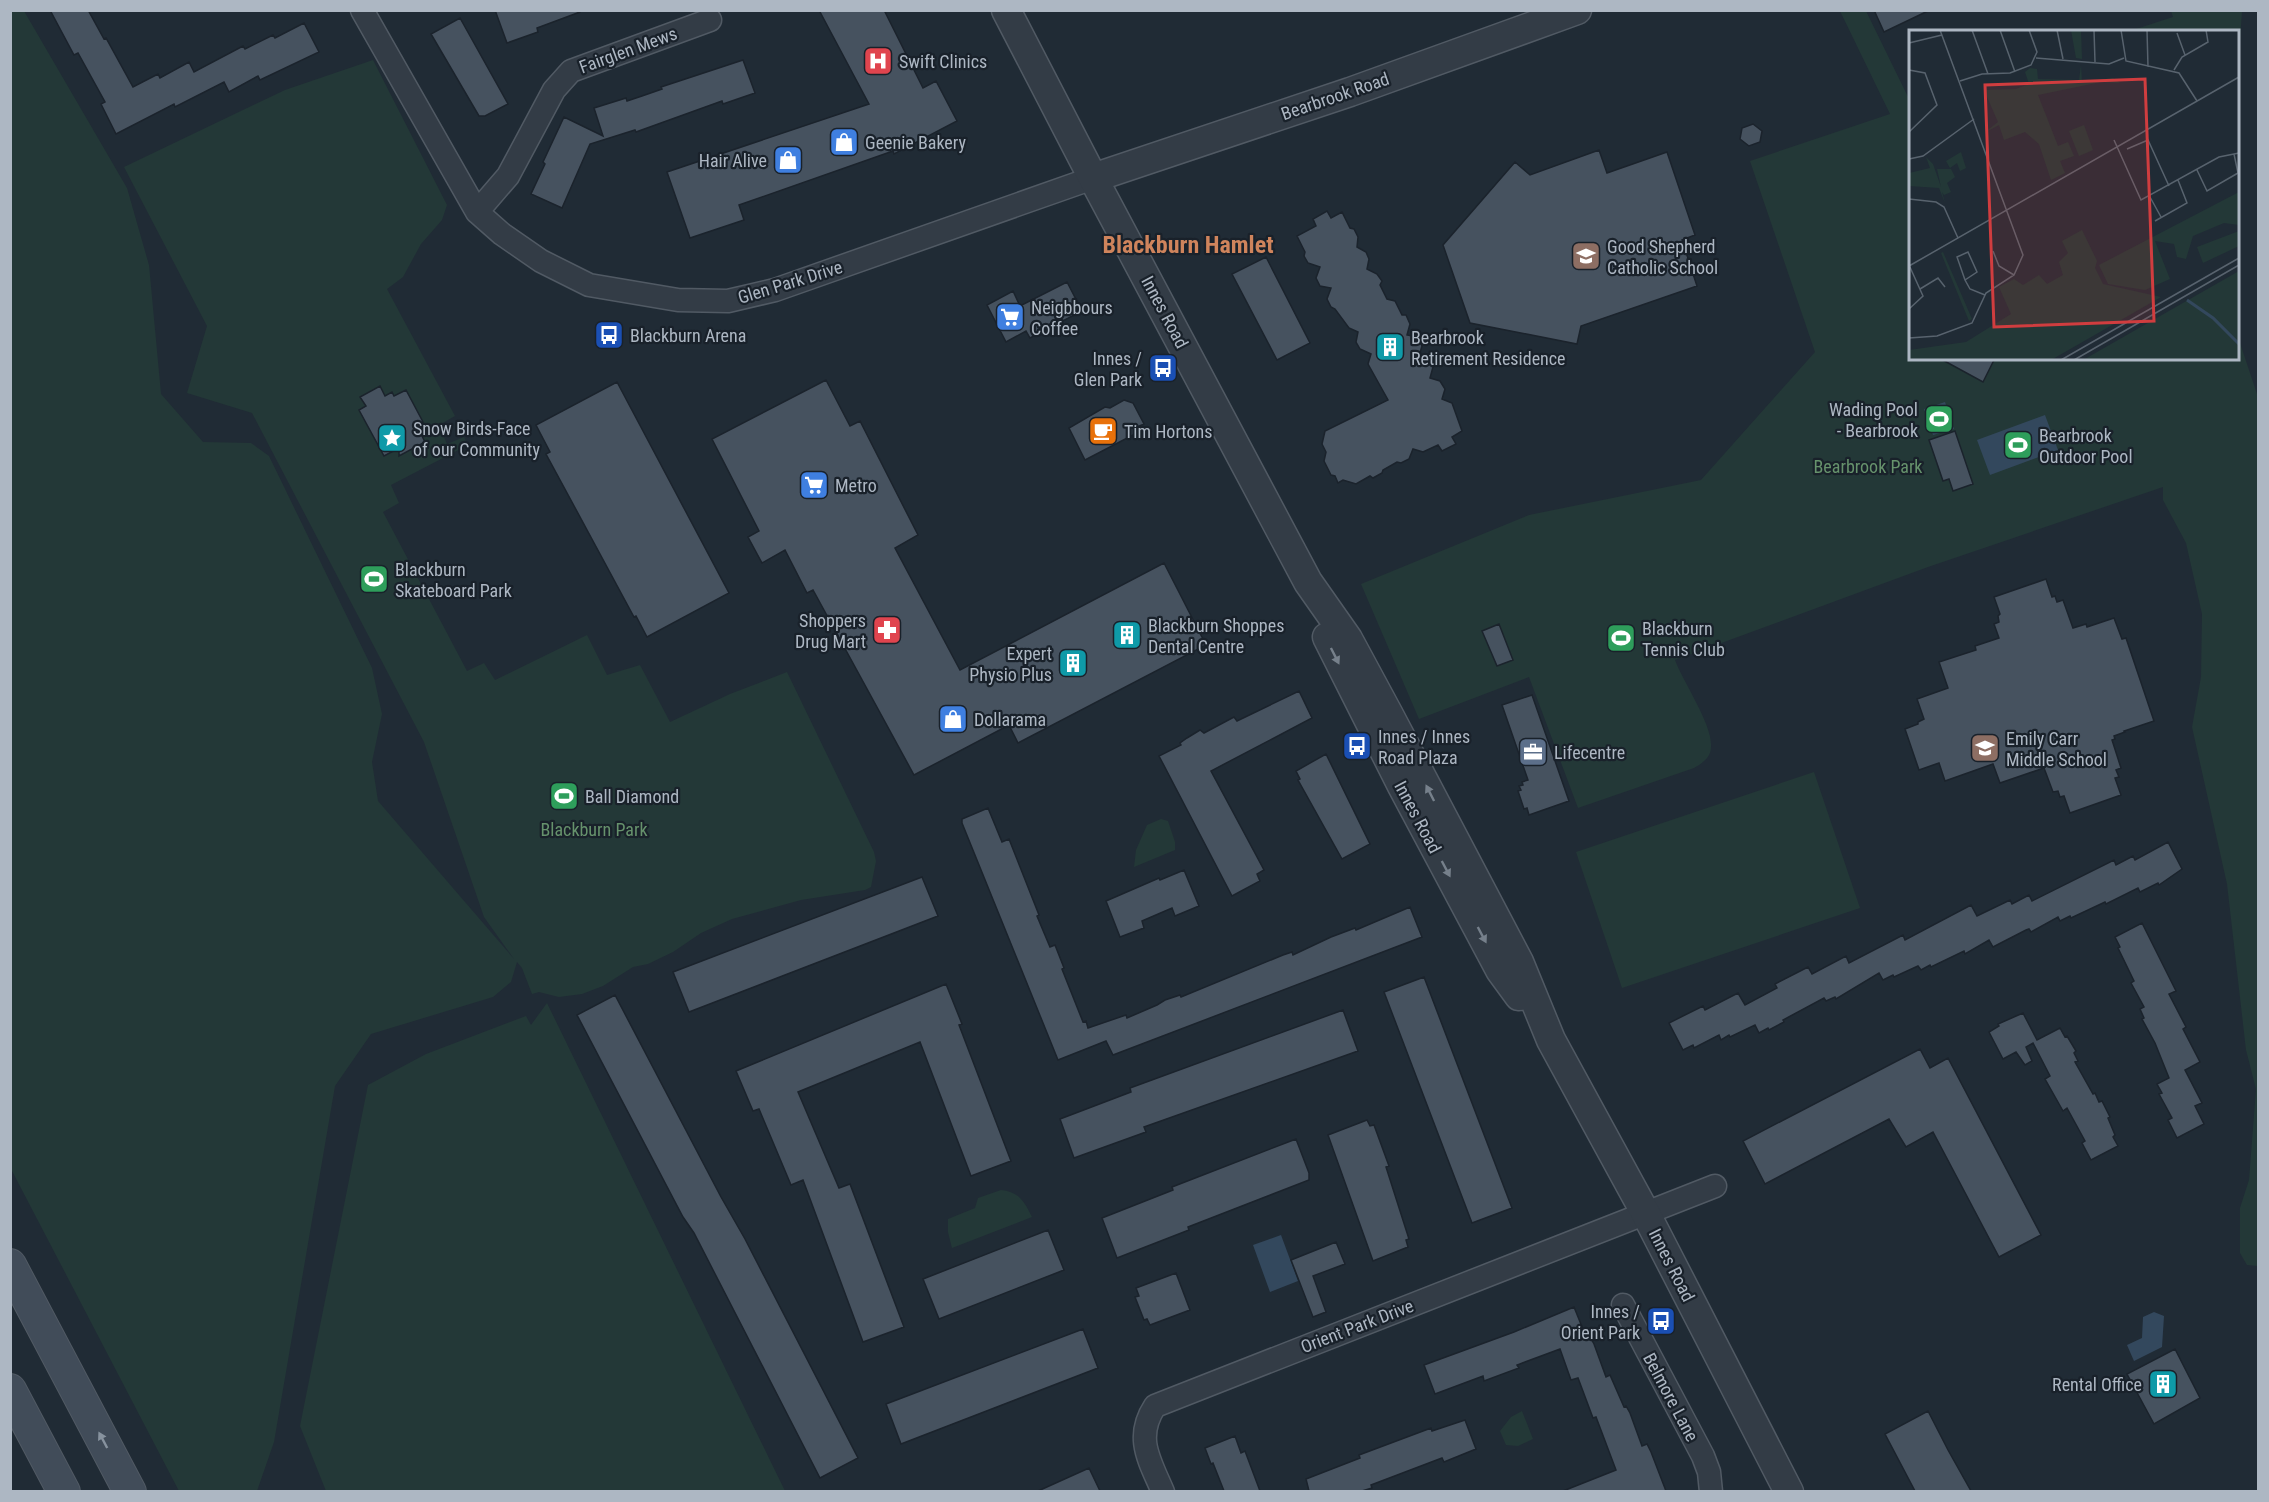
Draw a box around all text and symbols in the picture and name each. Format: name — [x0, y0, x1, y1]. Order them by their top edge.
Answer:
street label: Fairglen Mews — [576, 23, 680, 77]
inset map — [1909, 30, 2239, 360]
hospital icon: Swift Clinics — [862, 45, 894, 77]
place label: Swift Clinics — [899, 51, 987, 72]
street label: Bearbrook Road — [1278, 68, 1392, 124]
shop icon: Geenie Bakery — [828, 126, 860, 158]
place label: Geenie Bakery — [865, 132, 966, 153]
shop icon: Hair Alive — [772, 144, 804, 176]
place label: Hair Alive — [699, 150, 767, 171]
district label: Blackburn Hamlet — [1102, 231, 1274, 259]
place label: Good Shepherd Catholic School — [1607, 236, 1718, 278]
school or university icon: Good Shepherd Catholic School — [1570, 240, 1602, 272]
street label: Glen Park Drive — [735, 256, 845, 308]
street label: Innes Road — [1137, 272, 1193, 352]
place label: Neigbbours Coffee — [1031, 297, 1113, 339]
supermarket icon: Neigbbours Coffee — [994, 301, 1026, 333]
bus stop icon: Blackburn Arena — [593, 319, 625, 351]
place label: Blackburn Arena — [630, 325, 746, 346]
place label: Bearbrook Retirement Residence — [1411, 327, 1566, 369]
building icon: Bearbrook Retirement Residence — [1374, 331, 1406, 363]
place label: Innes / Glen Park — [1074, 348, 1142, 390]
bus stop icon: Innes / Glen Park — [1147, 352, 1179, 384]
place label: Wading Pool - Bearbrook — [1829, 399, 1918, 441]
sports icon: Wading Pool - Bearbrook — [1923, 403, 1955, 435]
cafe icon: Tim Hortons — [1087, 415, 1119, 447]
place label: Snow Birds-Face of our Community — [413, 418, 540, 460]
place label: Tim Hortons — [1124, 421, 1212, 442]
place icon: Snow Birds-Face of our Community — [376, 422, 408, 454]
place label: Bearbrook Outdoor Pool — [2039, 425, 2133, 467]
sports icon: Bearbrook Outdoor Pool — [2002, 429, 2034, 461]
park label: Bearbrook Park — [1814, 456, 1922, 477]
supermarket icon: Metro — [798, 469, 830, 501]
place label: Metro — [835, 475, 877, 496]
place label: Blackburn Skateboard Park — [395, 559, 512, 601]
sports icon: Blackburn Skateboard Park — [358, 563, 390, 595]
place label: Shoppers Drug Mart — [795, 610, 866, 652]
pharmacy icon: Shoppers Drug Mart — [871, 614, 903, 646]
place label: Blackburn Shoppes Dental Centre — [1148, 615, 1284, 657]
place label: Blackburn Tennis Club — [1642, 618, 1725, 660]
building icon: Blackburn Shoppes Dental Centre — [1111, 619, 1143, 651]
sports icon: Blackburn Tennis Club — [1605, 622, 1637, 654]
place label: Expert Physio Plus — [969, 643, 1052, 685]
building icon: Expert Physio Plus — [1057, 647, 1089, 679]
one-way arrow — [1330, 648, 1340, 665]
shop icon: Dollarama — [937, 703, 969, 735]
place label: Dollarama — [974, 709, 1046, 730]
place label: Innes / Innes Road Plaza — [1378, 726, 1470, 768]
place label: Emily Carr Middle School — [2006, 728, 2107, 770]
bus stop icon: Innes / Innes Road Plaza — [1341, 730, 1373, 762]
school or university icon: Emily Carr Middle School — [1969, 732, 2001, 764]
office icon: Lifecentre — [1517, 736, 1549, 768]
place label: Lifecentre — [1554, 742, 1625, 763]
street label: Innes Road — [1390, 777, 1446, 857]
sports icon: Ball Diamond — [548, 780, 580, 812]
one-way arrow — [1425, 785, 1435, 802]
place label: Ball Diamond — [585, 786, 679, 807]
park label: Blackburn Park — [540, 819, 648, 840]
one-way arrow — [1441, 861, 1451, 878]
one-way arrow — [1477, 927, 1487, 944]
street label: Innes Road — [1645, 1225, 1699, 1305]
street label: Orient Park Drive — [1298, 1295, 1416, 1357]
place label: Innes / Orient Park — [1561, 1301, 1640, 1343]
bus stop icon: Innes / Orient Park — [1645, 1305, 1677, 1337]
street label: Belmore Lane — [1639, 1349, 1703, 1445]
building icon: Rental Office — [2147, 1368, 2179, 1400]
place label: Rental Office — [2052, 1374, 2142, 1395]
one-way arrow — [98, 1431, 108, 1448]

